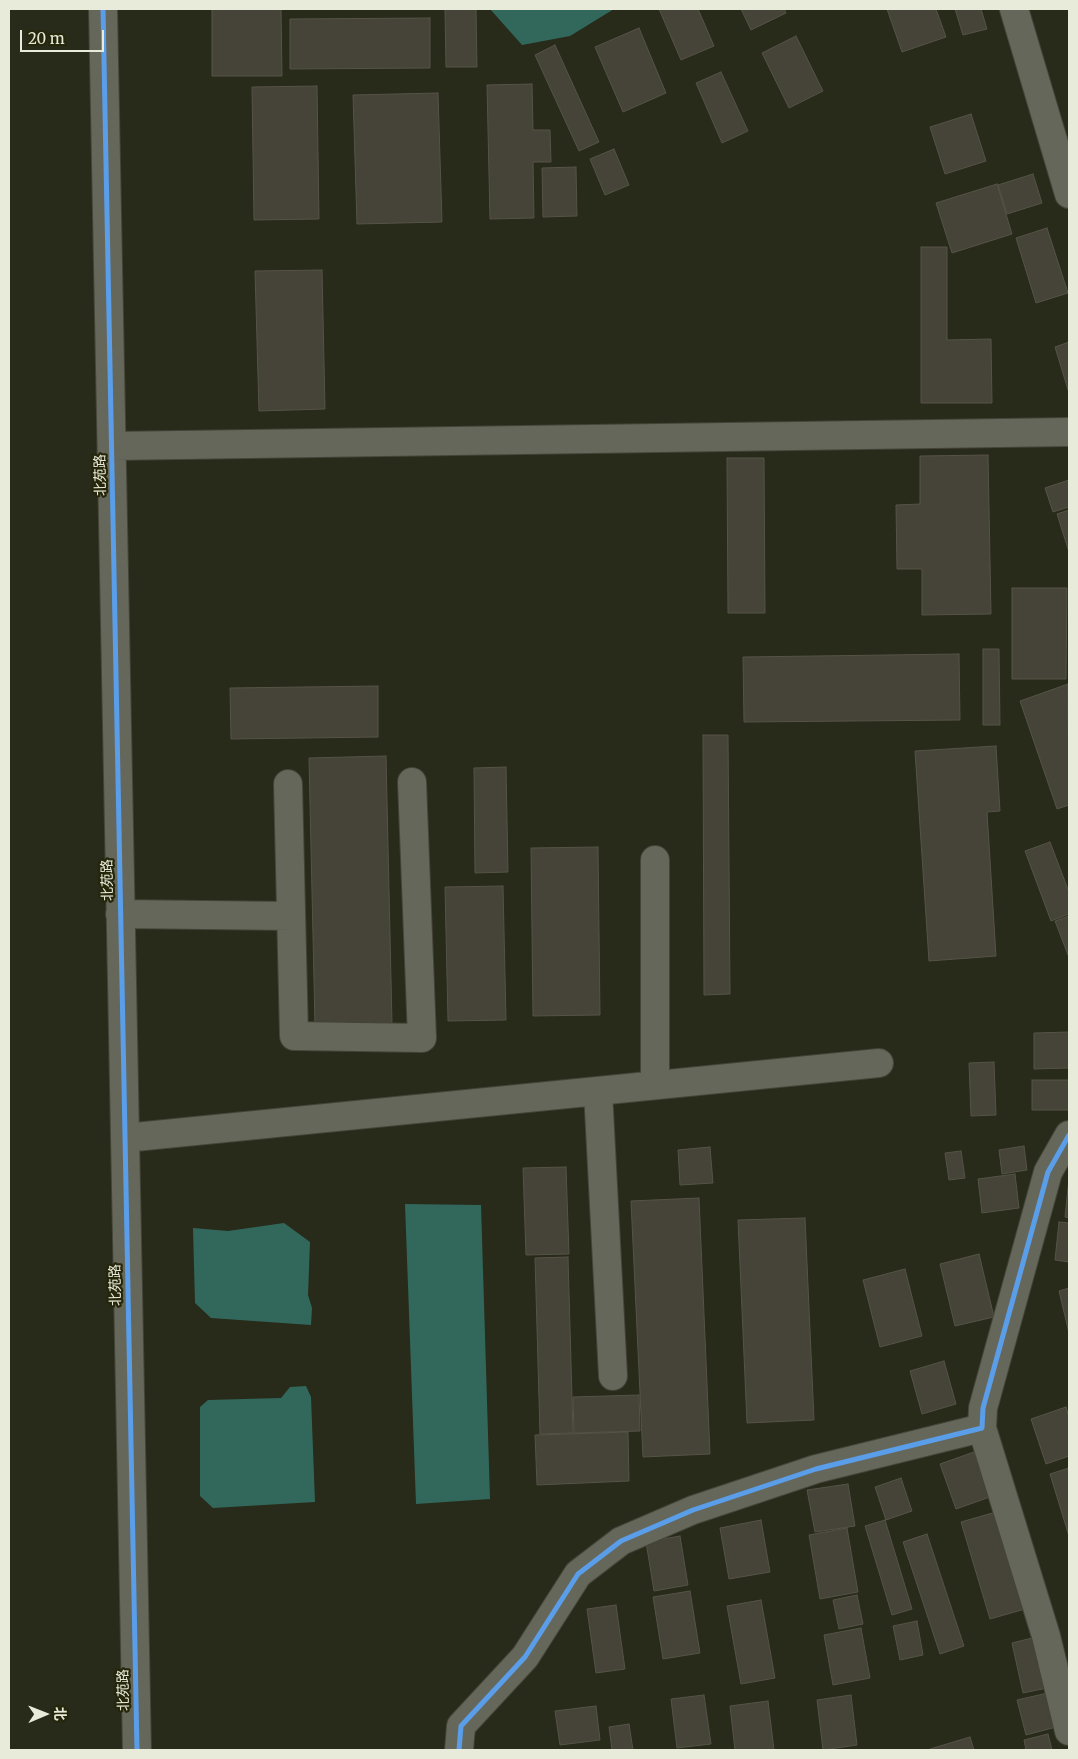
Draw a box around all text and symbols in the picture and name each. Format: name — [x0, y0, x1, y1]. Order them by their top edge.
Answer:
scale bar — [22, 20, 106, 52]
text: 20 m — [28, 29, 65, 48]
street label: 北苑路 — [92, 454, 110, 496]
street label: 北苑路 — [99, 859, 117, 901]
street label: 北苑路 — [107, 1264, 125, 1306]
street label: 北苑路 — [115, 1669, 133, 1711]
north arrow — [20, 1689, 70, 1739]
text: 北 — [51, 1707, 69, 1721]

